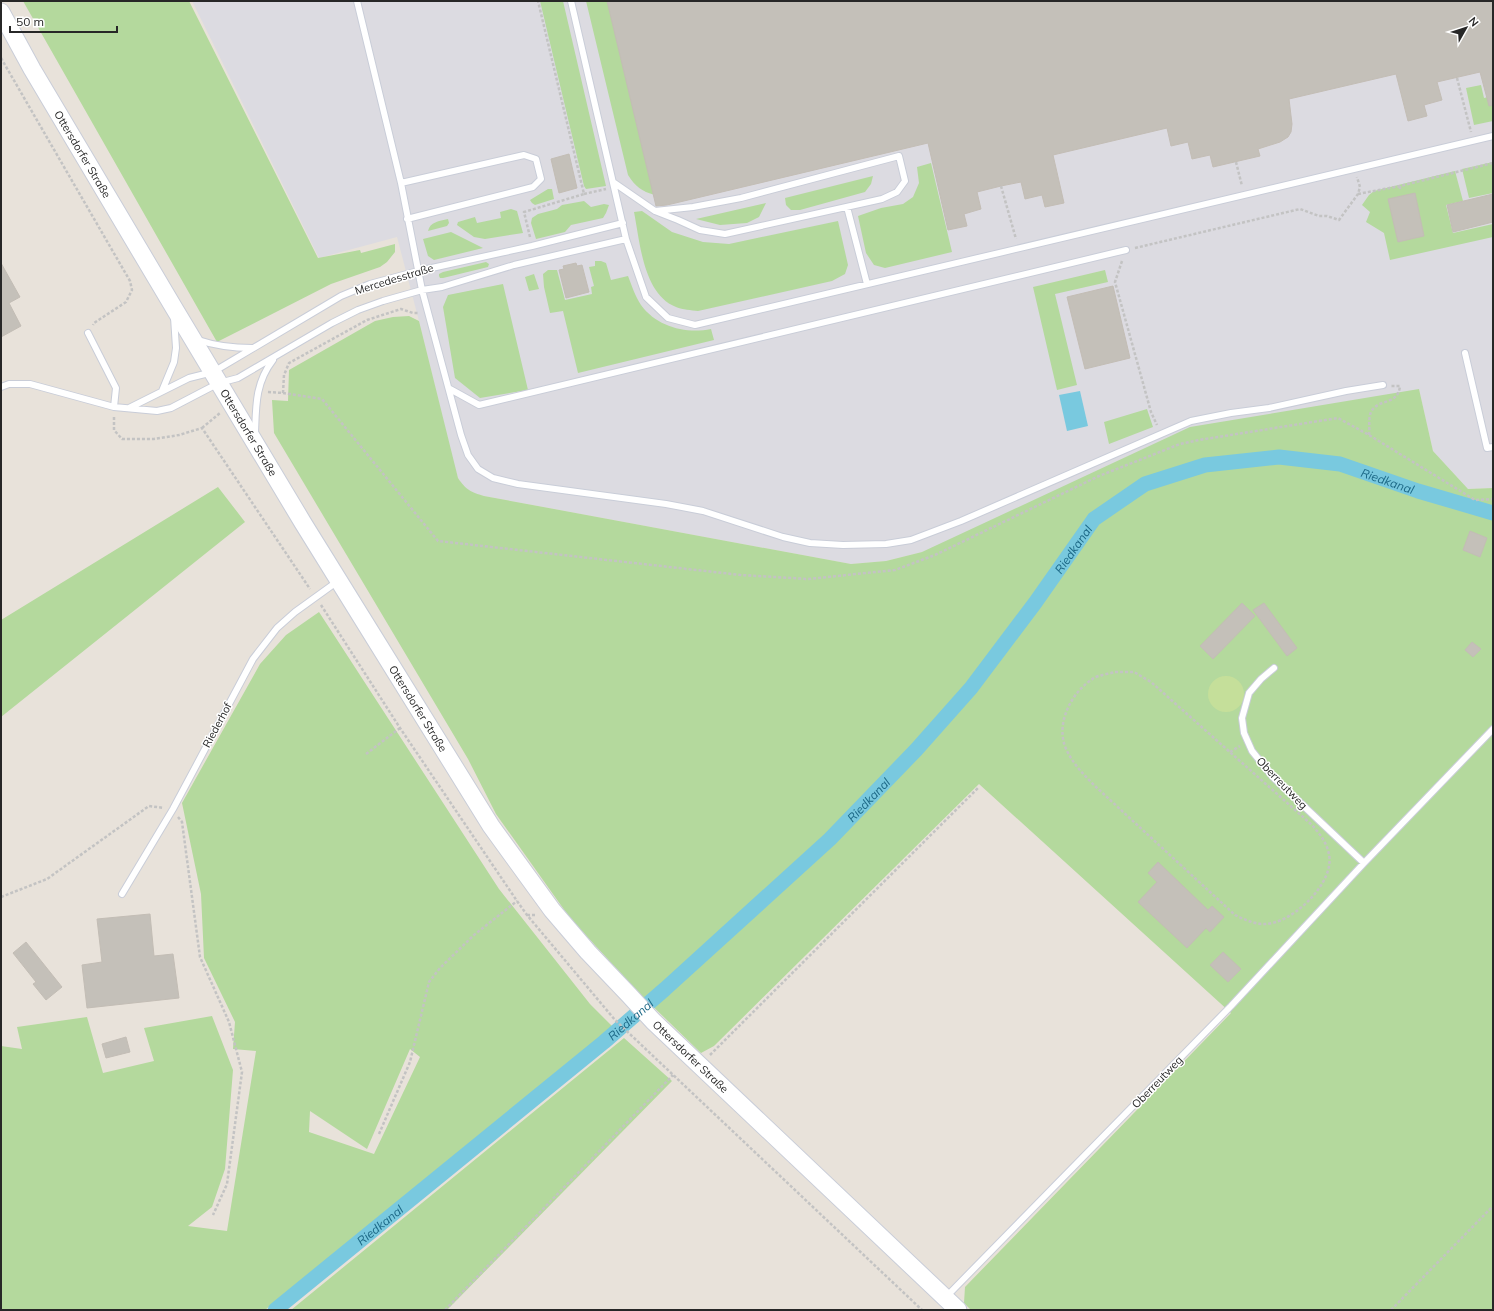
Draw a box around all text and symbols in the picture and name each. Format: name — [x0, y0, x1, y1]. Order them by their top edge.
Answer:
scale bar — [10, 8, 117, 34]
north arrow — [1446, 8, 1486, 48]
text: 50 m — [16, 14, 44, 29]
text: N — [1466, 14, 1482, 29]
street label: Ottersdorfer Straße — [51, 108, 114, 200]
street label: Mercedesstraße — [353, 260, 435, 298]
street label: Ottersdorfer Straße — [217, 386, 280, 479]
water label: Riedkanal — [1359, 464, 1417, 497]
water label: Riedkanal — [1051, 522, 1095, 576]
street label: Ottersdorfer Straße — [386, 663, 450, 754]
street label: Riederhof — [199, 700, 235, 750]
street label: Oberreutweg — [1254, 754, 1310, 812]
water label: Riedkanal — [843, 774, 893, 825]
water label: Riedkanal — [604, 995, 656, 1043]
street label: Ottersdorfer Straße — [650, 1017, 732, 1096]
street label: Oberreutweg — [1129, 1053, 1185, 1111]
water label: Riedkanal — [353, 1201, 406, 1248]

